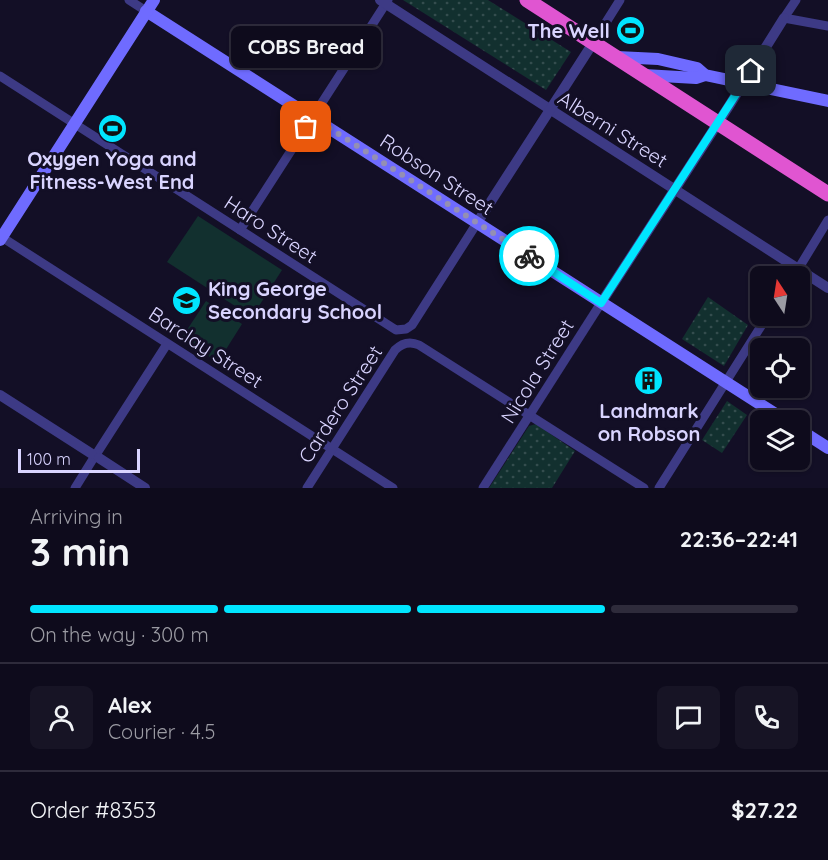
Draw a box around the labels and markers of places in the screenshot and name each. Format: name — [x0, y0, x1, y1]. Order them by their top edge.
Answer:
sports icon: The Well — [615, 14, 647, 46]
place label: The Well — [527, 18, 610, 43]
callout: COBS Bread — [231, 25, 381, 67]
pin — [725, 45, 776, 96]
pin — [280, 101, 331, 152]
sports icon: Oxygen Yoga and Fitness-West End — [96, 112, 128, 144]
place label: Oxygen Yoga and Fitness-West End — [27, 146, 197, 194]
place label: King George Secondary School — [208, 276, 382, 324]
school or university icon: King George Secondary School — [171, 284, 203, 316]
building icon: Landmark on Robson — [633, 364, 665, 396]
place label: Landmark on Robson — [598, 398, 700, 446]

